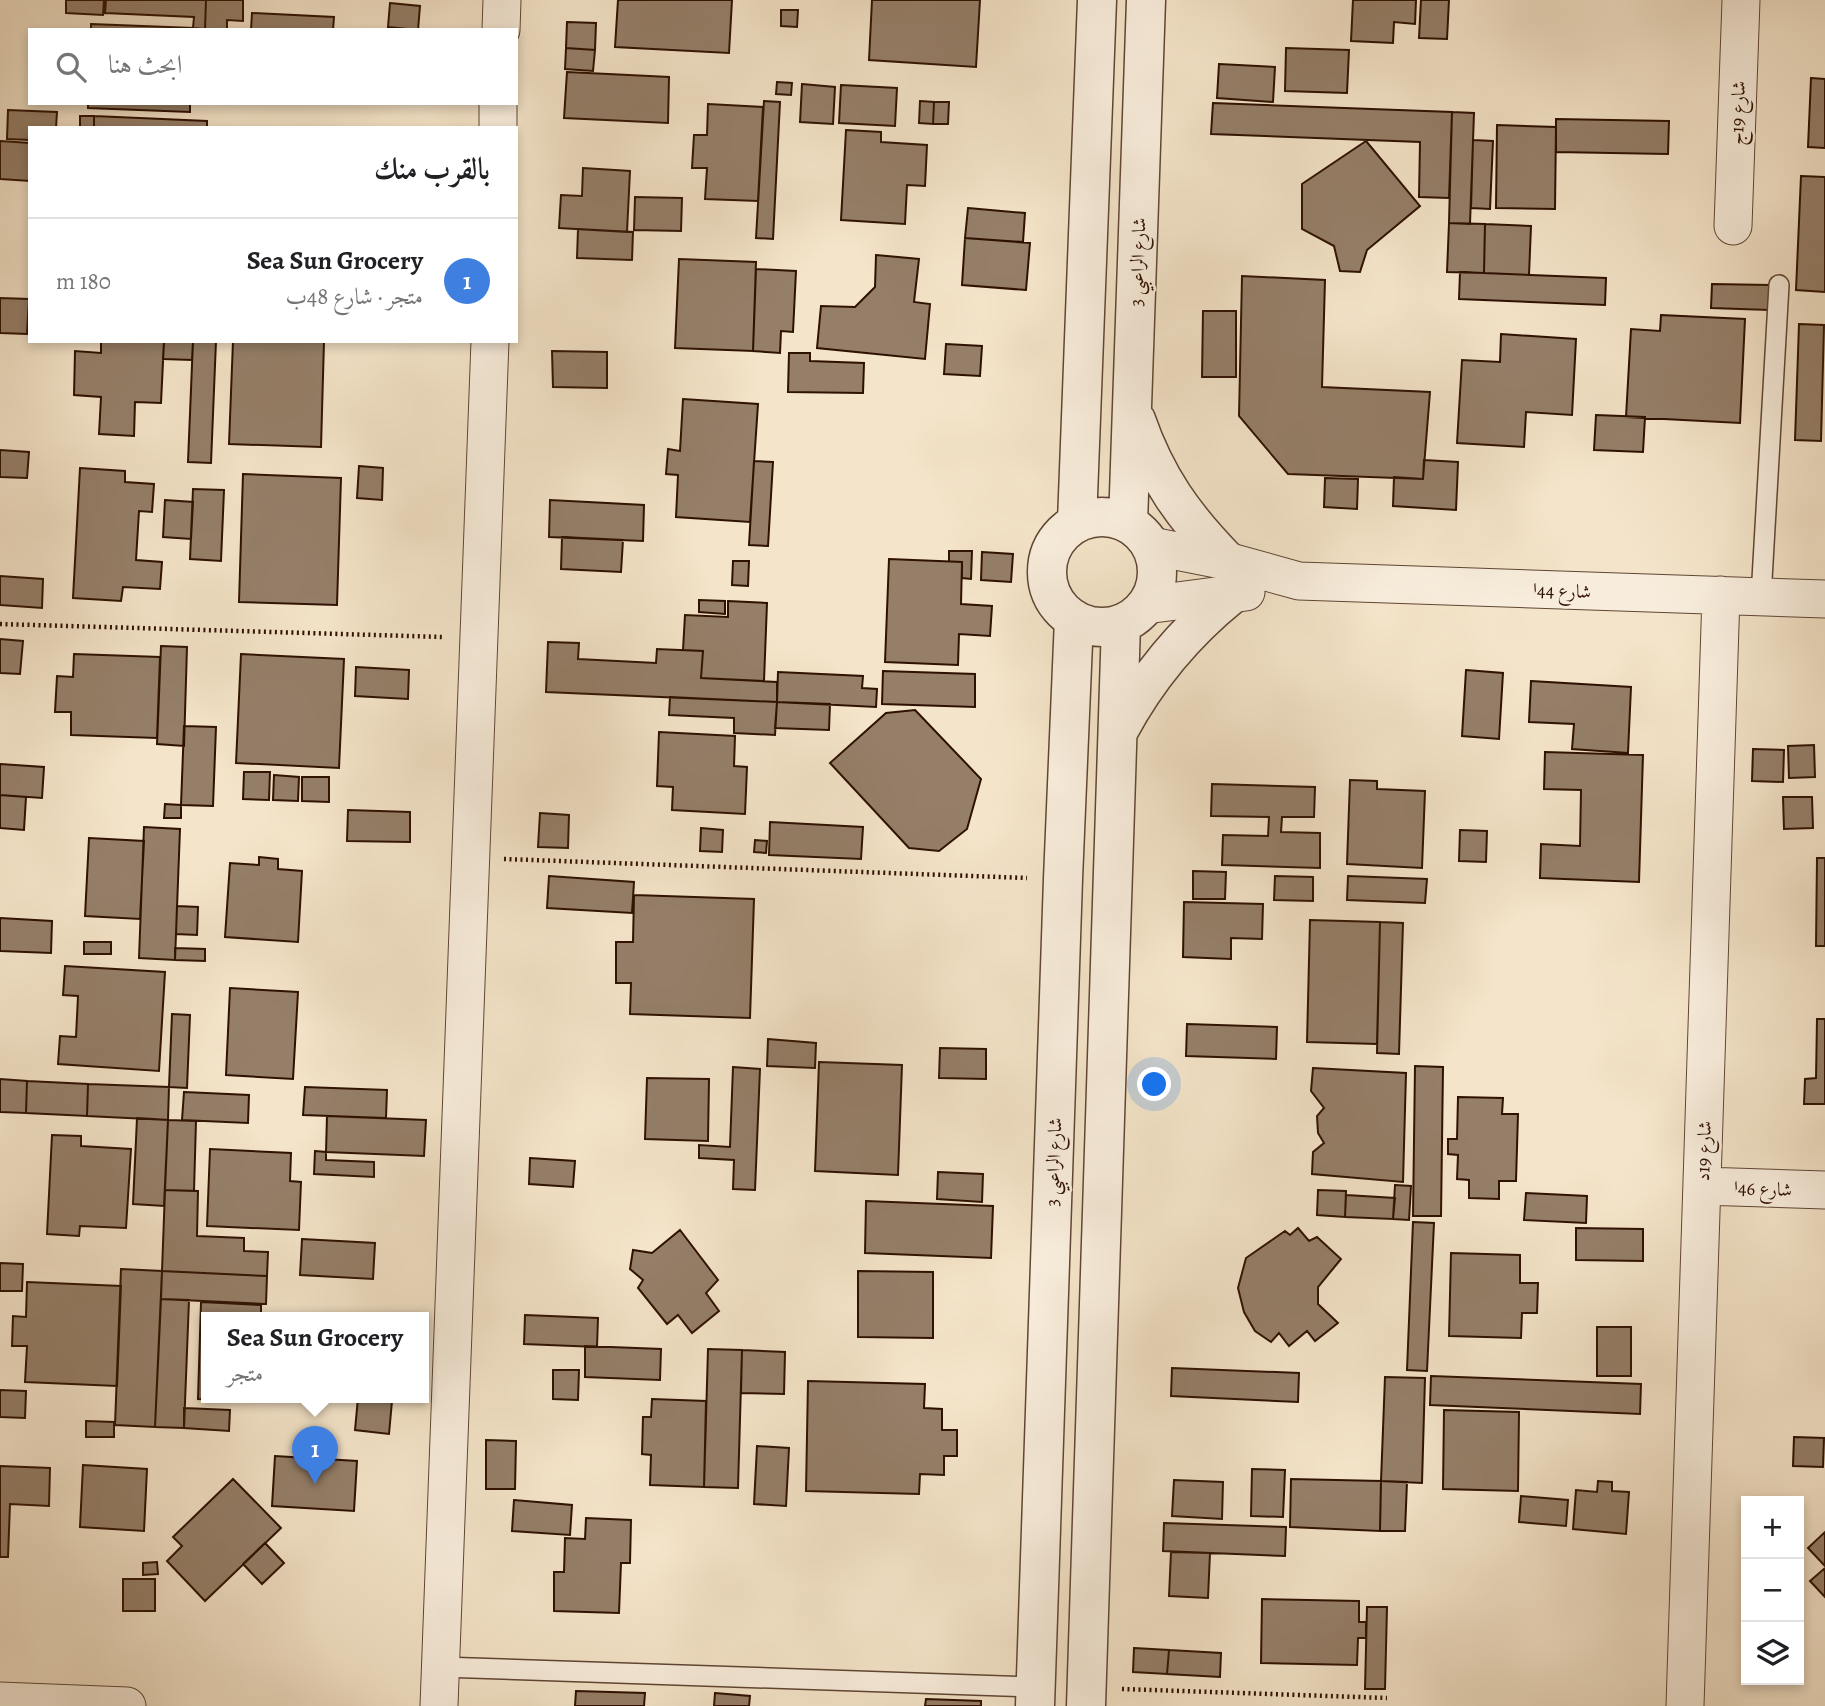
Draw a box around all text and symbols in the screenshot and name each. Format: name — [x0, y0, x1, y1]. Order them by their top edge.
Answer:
search box — [28, 28, 518, 105]
text: ابحث هنا — [108, 47, 183, 82]
icon: search — [52, 48, 90, 86]
street label: شارع 19ج — [1724, 80, 1756, 146]
text: بالقرب منك — [374, 149, 490, 189]
street label: شارع الراعبي 3 — [1123, 217, 1158, 307]
text: Sea Sun Grocery — [247, 243, 423, 278]
text: 180 m — [56, 266, 111, 297]
text: 1 — [463, 266, 471, 297]
text: متجر · شارع 48ب — [285, 281, 423, 312]
street label: شارع 44ا — [1532, 577, 1591, 607]
your location — [1137, 1067, 1171, 1101]
street label: شارع الراعبي 3 — [1039, 1117, 1074, 1207]
street label: شارع 19د — [1690, 1120, 1720, 1182]
street label: شارع 46ا — [1733, 1175, 1793, 1205]
popup — [201, 1312, 429, 1403]
text: Sea Sun Grocery — [227, 1320, 403, 1355]
text: متجر — [227, 1358, 263, 1389]
pin: 1 — [292, 1426, 338, 1484]
map controls — [1741, 1496, 1804, 1685]
button: + — [1741, 1496, 1804, 1559]
button: − — [1741, 1559, 1804, 1622]
button: layers — [1741, 1622, 1804, 1685]

